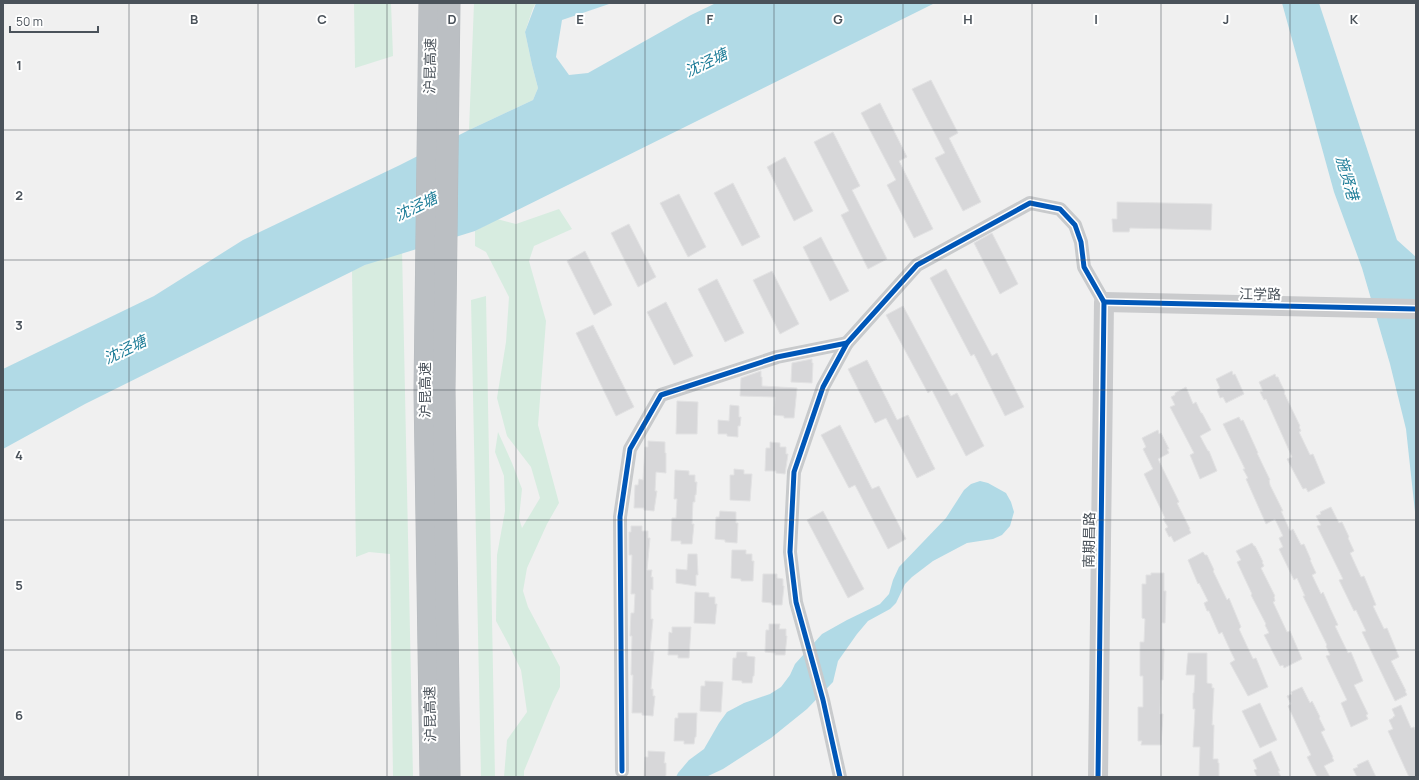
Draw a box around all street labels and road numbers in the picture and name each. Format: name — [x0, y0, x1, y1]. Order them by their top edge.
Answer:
street label: 沪昆高速 — [420, 38, 439, 94]
street label: 江学路 — [1239, 284, 1281, 303]
street label: 沪昆高速 — [415, 362, 434, 418]
street label: 南期昌路 — [1079, 512, 1098, 568]
street label: 沪昆高速 — [420, 686, 439, 742]

